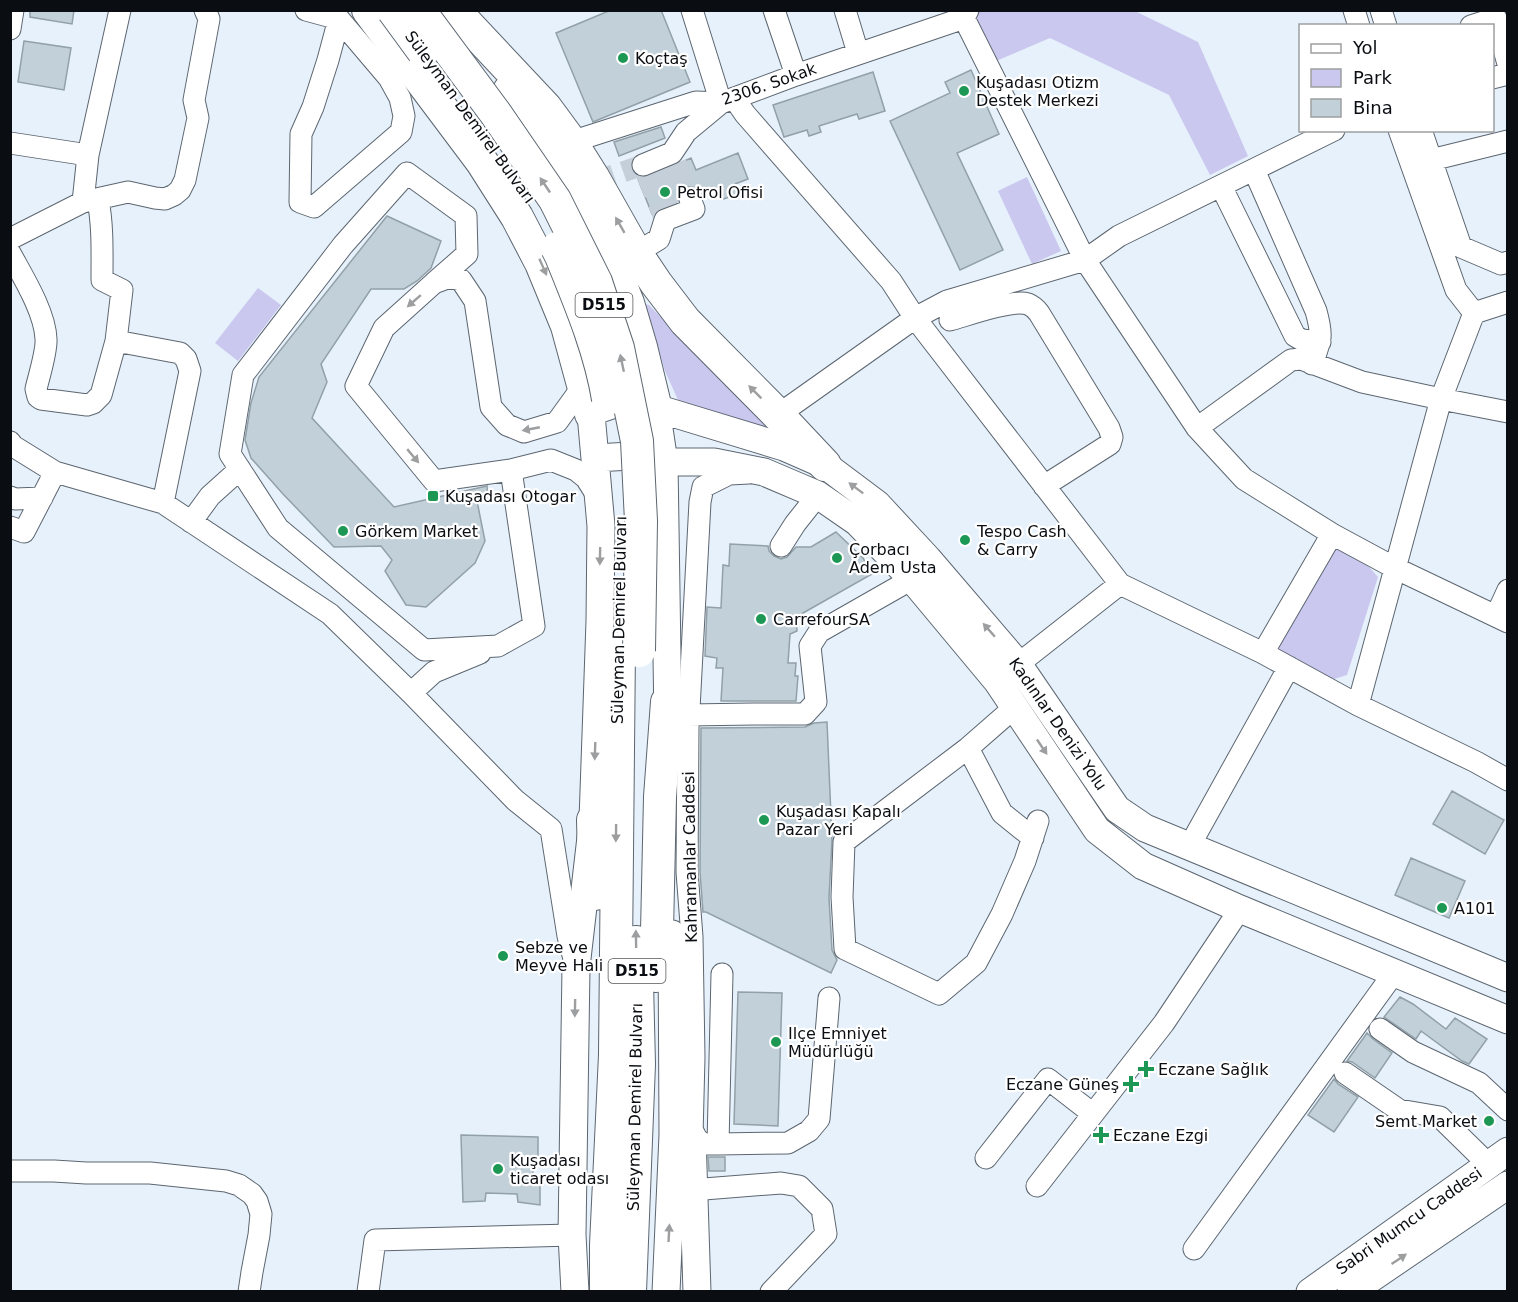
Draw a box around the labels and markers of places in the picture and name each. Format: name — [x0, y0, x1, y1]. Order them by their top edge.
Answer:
place label: Koçtaş — [635, 49, 688, 68]
marker: Koçtaş — [616, 51, 630, 65]
place label: Kuşadası Otizm Destek Merkezi — [976, 73, 1099, 110]
marker: Kuşadası Otizm Destek Merkezi — [957, 84, 971, 98]
place label: Petrol Ofisi — [677, 183, 763, 202]
marker: Petrol Ofisi — [658, 185, 672, 199]
place label: Kuşadası Otogar — [445, 487, 576, 506]
marker: Kuşadası Otogar — [426, 489, 440, 503]
place label: Görkem Market — [355, 522, 478, 541]
place label: Tespo Cash & Carry — [976, 522, 1067, 559]
marker: Görkem Market — [336, 524, 350, 538]
marker: Tespo Cash & Carry — [958, 533, 972, 547]
place label: Çorbacı Adem Usta — [849, 540, 936, 577]
marker: Çorbacı Adem Usta — [830, 551, 844, 565]
place label: CarrefourSA — [773, 610, 870, 629]
marker: CarrefourSA — [754, 612, 768, 626]
place label: Kuşadası Kapalı Pazar Yeri — [776, 802, 901, 839]
marker: Kuşadası Kapalı Pazar Yeri — [757, 813, 771, 827]
place label: A101 — [1454, 899, 1495, 918]
marker: A101 — [1435, 901, 1449, 915]
place label: Sebze ve Meyve Hali — [515, 938, 603, 975]
marker: Sebze ve Meyve Hali — [496, 949, 510, 963]
place label: Ilçe Emniyet Müdürlüğü — [788, 1024, 887, 1061]
marker: Ilçe Emniyet Müdürlüğü — [769, 1035, 783, 1049]
place label: Eczane Sağlık — [1158, 1060, 1269, 1079]
marker: Eczane Sağlık — [1139, 1062, 1153, 1076]
place label: Eczane Güneş — [1006, 1075, 1119, 1094]
marker: Eczane Güneş — [1124, 1077, 1138, 1091]
place label: Semt Market — [1375, 1112, 1477, 1131]
marker: Semt Market — [1482, 1114, 1496, 1128]
place label: Eczane Ezgi — [1113, 1126, 1208, 1145]
marker: Eczane Ezgi — [1094, 1128, 1108, 1142]
place label: Kuşadası ticaret odası — [510, 1151, 609, 1188]
marker: Kuşadası ticaret odası — [491, 1162, 505, 1176]

